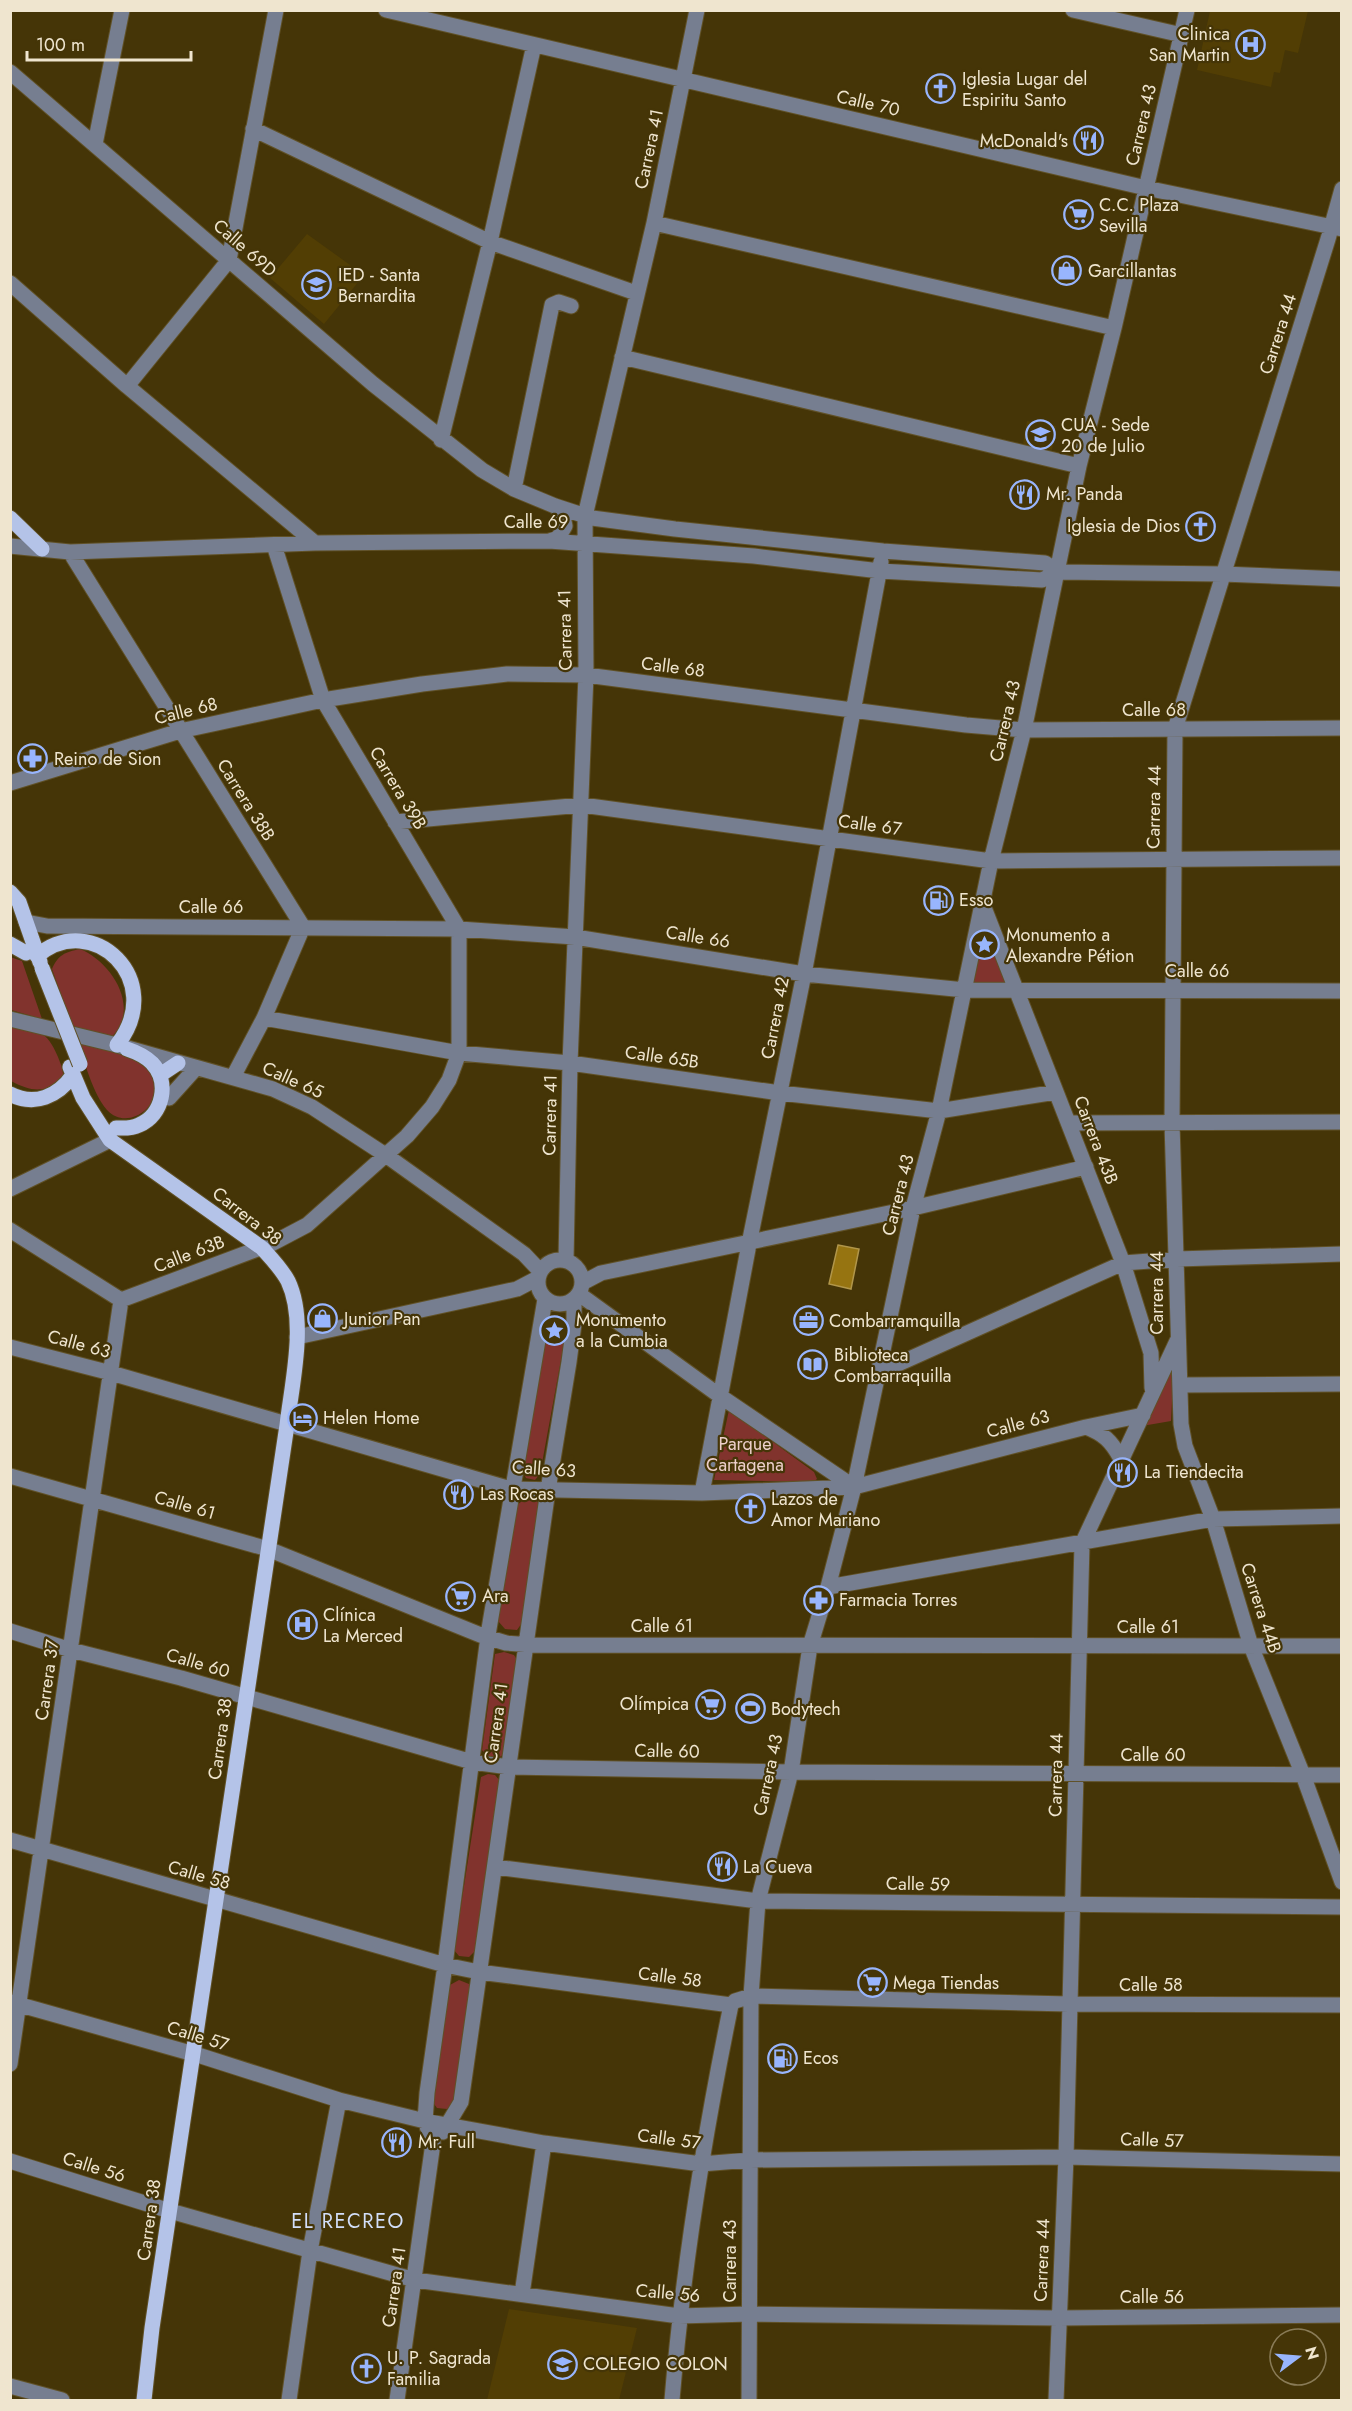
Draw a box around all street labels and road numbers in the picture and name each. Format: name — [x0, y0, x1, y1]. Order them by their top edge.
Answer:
street label: Carrera 43 — [1119, 82, 1163, 168]
street label: Calle 70 — [834, 83, 902, 123]
street label: Carrera 41 — [628, 107, 670, 191]
street label: Calle 69D — [207, 213, 283, 283]
street label: Carrera 44 — [1253, 290, 1303, 378]
street label: Calle 69 — [504, 509, 568, 535]
street label: Carrera 41 — [551, 589, 579, 671]
street label: Calle 68 — [640, 650, 706, 684]
street label: Carrera 43 — [983, 678, 1027, 764]
street label: Calle 68 — [152, 691, 220, 731]
street label: Calle 68 — [1122, 697, 1186, 723]
street label: Carrera 39B — [363, 742, 433, 834]
street label: Carrera 38B — [211, 754, 281, 846]
street label: Carrera 44 — [1140, 765, 1168, 849]
street label: Calle 67 — [837, 808, 904, 842]
street label: Calle 66 — [179, 894, 243, 920]
street label: Calle 66 — [664, 919, 732, 955]
street label: Calle 66 — [1165, 958, 1229, 984]
street label: Carrera 42 — [754, 975, 796, 1061]
street label: Calle 65B — [623, 1039, 701, 1075]
street label: Calle 65 — [258, 1055, 328, 1105]
street label: Carrera 41 — [536, 1074, 564, 1156]
street label: Carrera 43B — [1067, 1092, 1125, 1188]
street label: Carrera 43 — [875, 1151, 921, 1238]
street label: Carrera 38 — [207, 1180, 287, 1252]
street label: Calle 63B — [150, 1229, 228, 1279]
street label: Carrera 44 — [1144, 1251, 1170, 1335]
street label: Calle 63 — [45, 1323, 114, 1365]
street label: Calle 63 — [984, 1403, 1053, 1445]
street label: Calle 63 — [511, 1454, 577, 1484]
street label: Calle 61 — [151, 1484, 219, 1526]
street label: Carrera 44B — [1234, 1559, 1288, 1657]
street label: Calle 61 — [631, 1613, 693, 1639]
street label: Calle 61 — [1117, 1614, 1179, 1640]
street label: Carrera 37 — [28, 1637, 66, 1722]
street label: Calle 60 — [163, 1642, 233, 1685]
street label: Carrera 41 — [477, 1681, 515, 1765]
street label: Carrera 38 — [201, 1696, 239, 1782]
street label: Carrera 43 — [747, 1732, 789, 1818]
street label: Carrera 44 — [1042, 1733, 1070, 1817]
street label: Calle 60 — [634, 1737, 700, 1765]
street label: Calle 60 — [1120, 1742, 1186, 1768]
street label: Calle 58 — [165, 1854, 233, 1896]
street label: Calle 59 — [886, 1870, 950, 1898]
street label: Calle 58 — [637, 1960, 703, 1994]
street label: Calle 58 — [1119, 1972, 1183, 1998]
street label: Calle 57 — [164, 2014, 233, 2058]
street label: Calle 57 — [636, 2122, 703, 2156]
street label: Calle 57 — [1120, 2126, 1185, 2154]
street label: Calle 56 — [59, 2145, 129, 2189]
street label: Carrera 38 — [130, 2177, 168, 2263]
street label: Carrera 44 — [1028, 2218, 1056, 2302]
street label: Carrera 43 — [717, 2219, 743, 2302]
street label: Carrera 41 — [375, 2245, 413, 2329]
street label: Calle 56 — [635, 2277, 701, 2309]
street label: Calle 56 — [1120, 2284, 1184, 2310]

